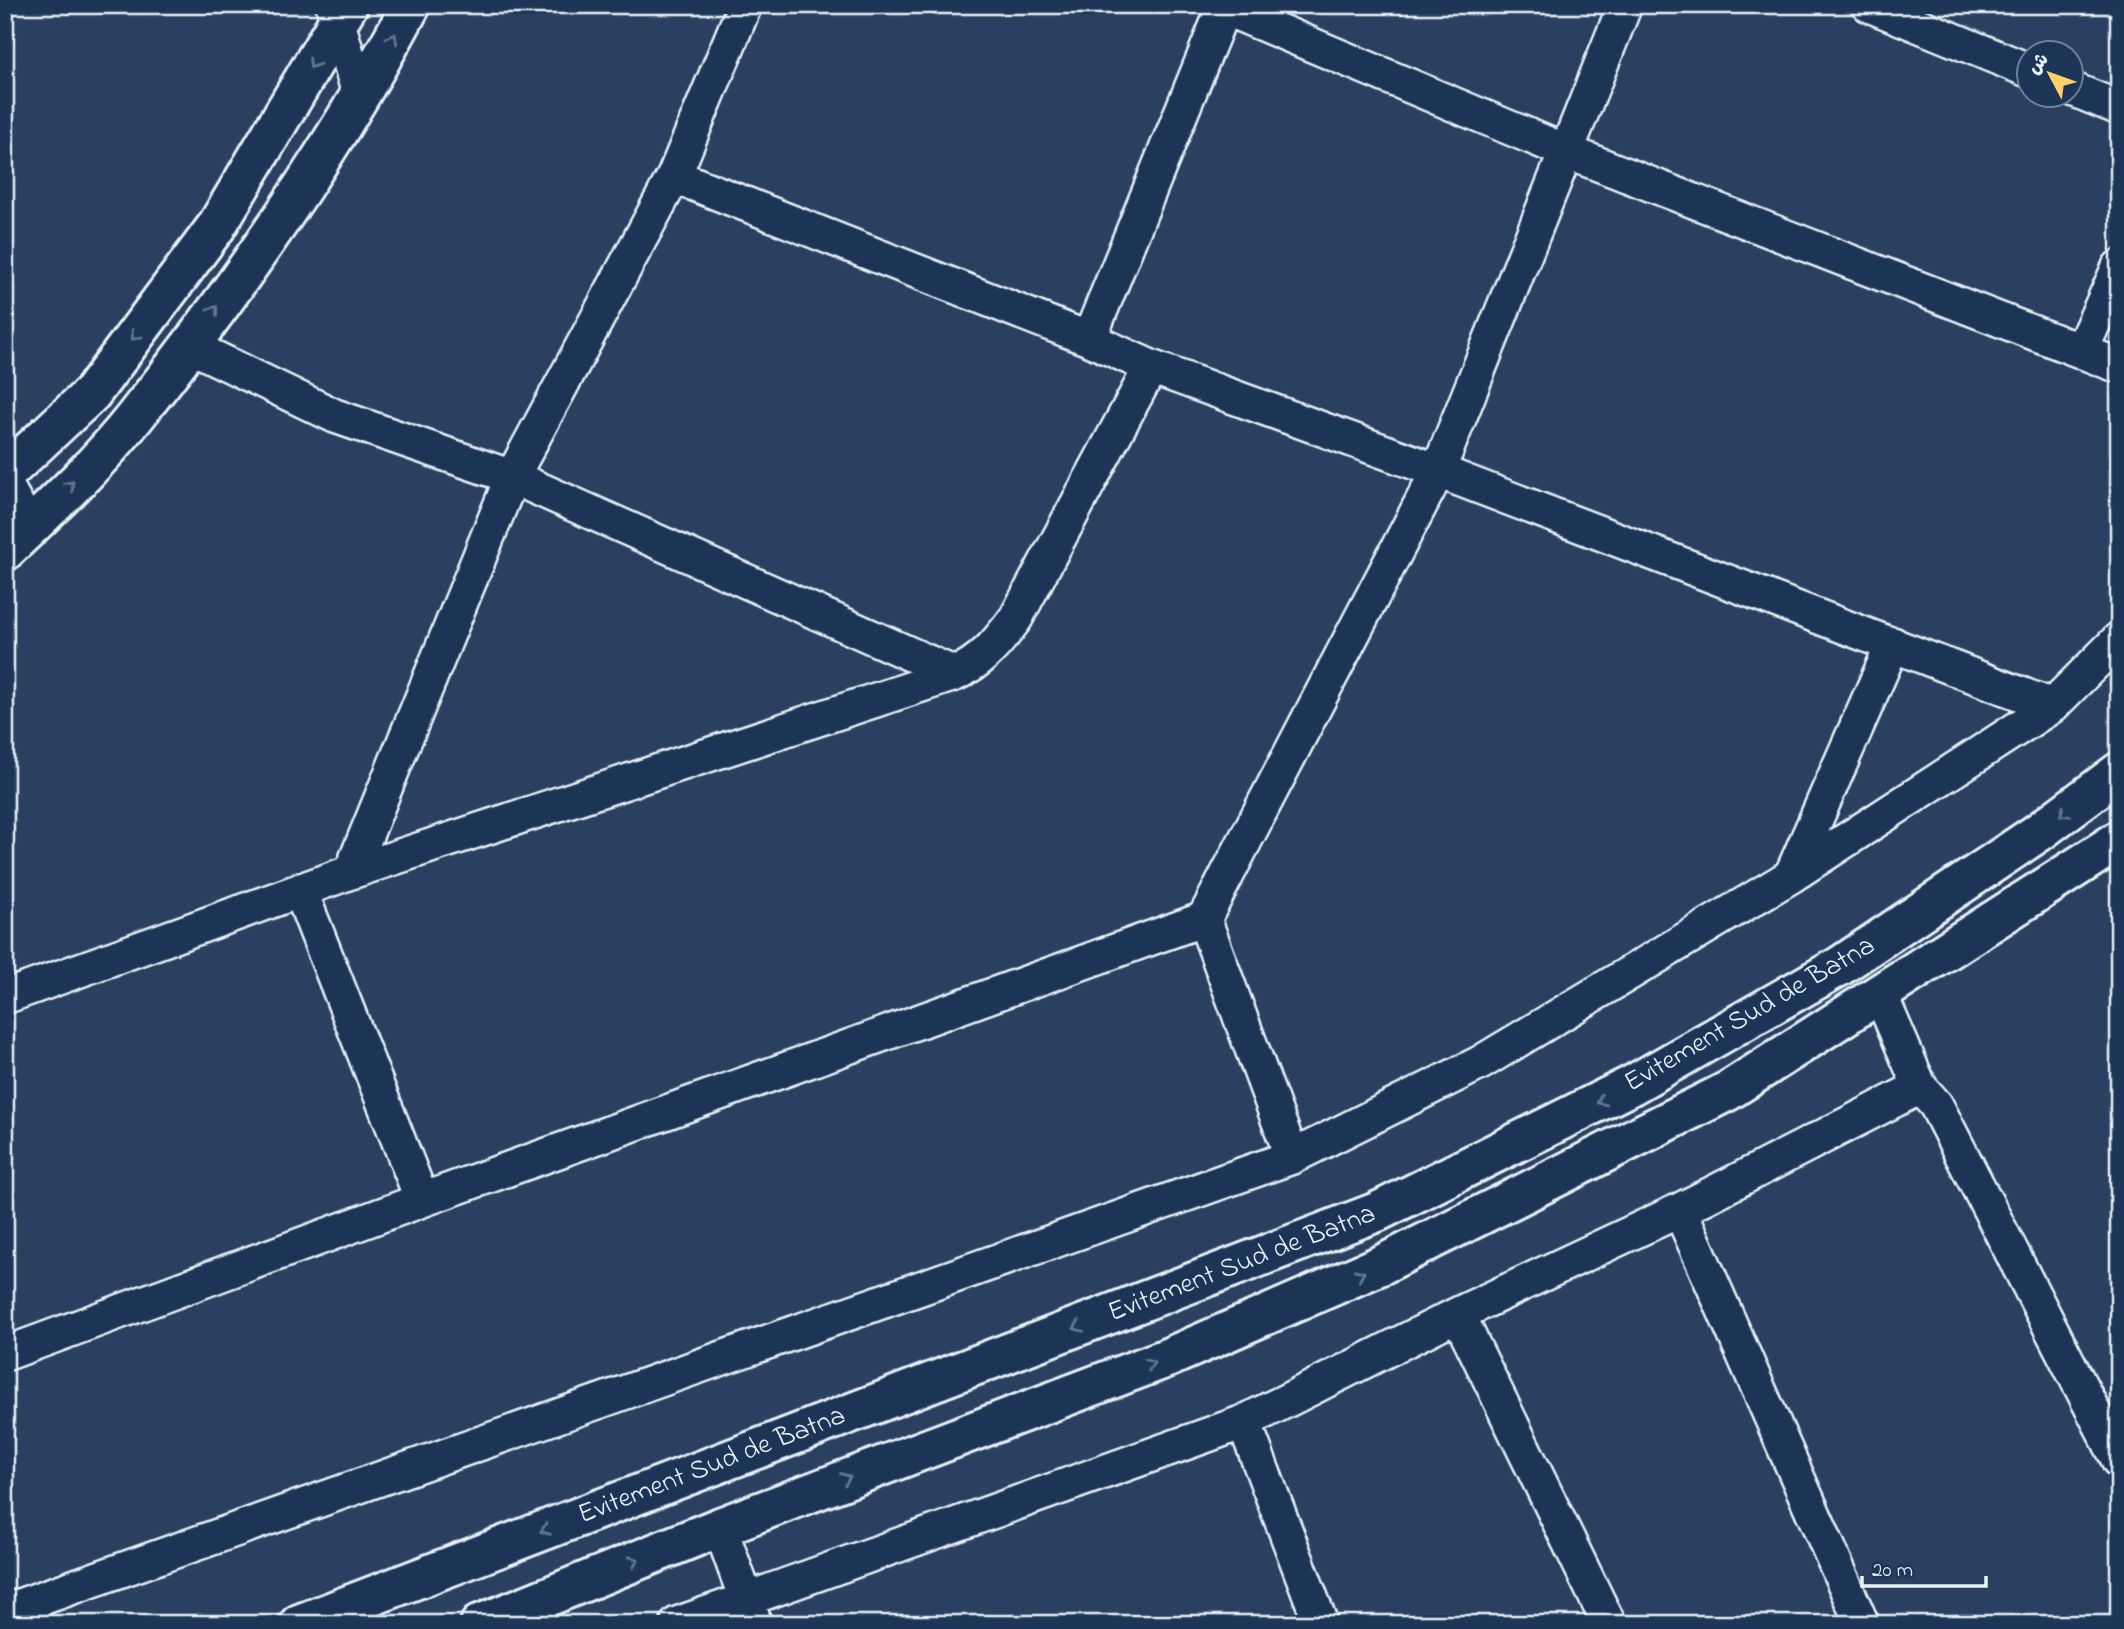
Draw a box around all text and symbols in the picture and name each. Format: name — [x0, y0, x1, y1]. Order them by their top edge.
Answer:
one-way arrow — [385, 33, 398, 45]
north arrow — [2016, 38, 2086, 108]
text: ش — [2022, 48, 2056, 81]
one-way arrow — [308, 56, 321, 69]
one-way arrow — [206, 305, 218, 317]
one-way arrow — [130, 328, 143, 340]
one-way arrow — [62, 481, 75, 494]
one-way arrow — [2059, 805, 2072, 818]
street label: Evitement Sud de Batna — [1617, 926, 1883, 1104]
one-way arrow — [1596, 1092, 1608, 1106]
street label: Evitement Sud de Batna — [1102, 1194, 1382, 1334]
one-way arrow — [1352, 1268, 1365, 1282]
one-way arrow — [1072, 1319, 1084, 1333]
one-way arrow — [1144, 1358, 1156, 1372]
street label: Evitement Sud de Batna — [572, 1396, 852, 1536]
one-way arrow — [839, 1473, 851, 1487]
one-way arrow — [539, 1522, 551, 1536]
scale bar — [1862, 1545, 1986, 1589]
one-way arrow — [627, 1556, 639, 1570]
text: 20 m — [1872, 1556, 1913, 1586]

